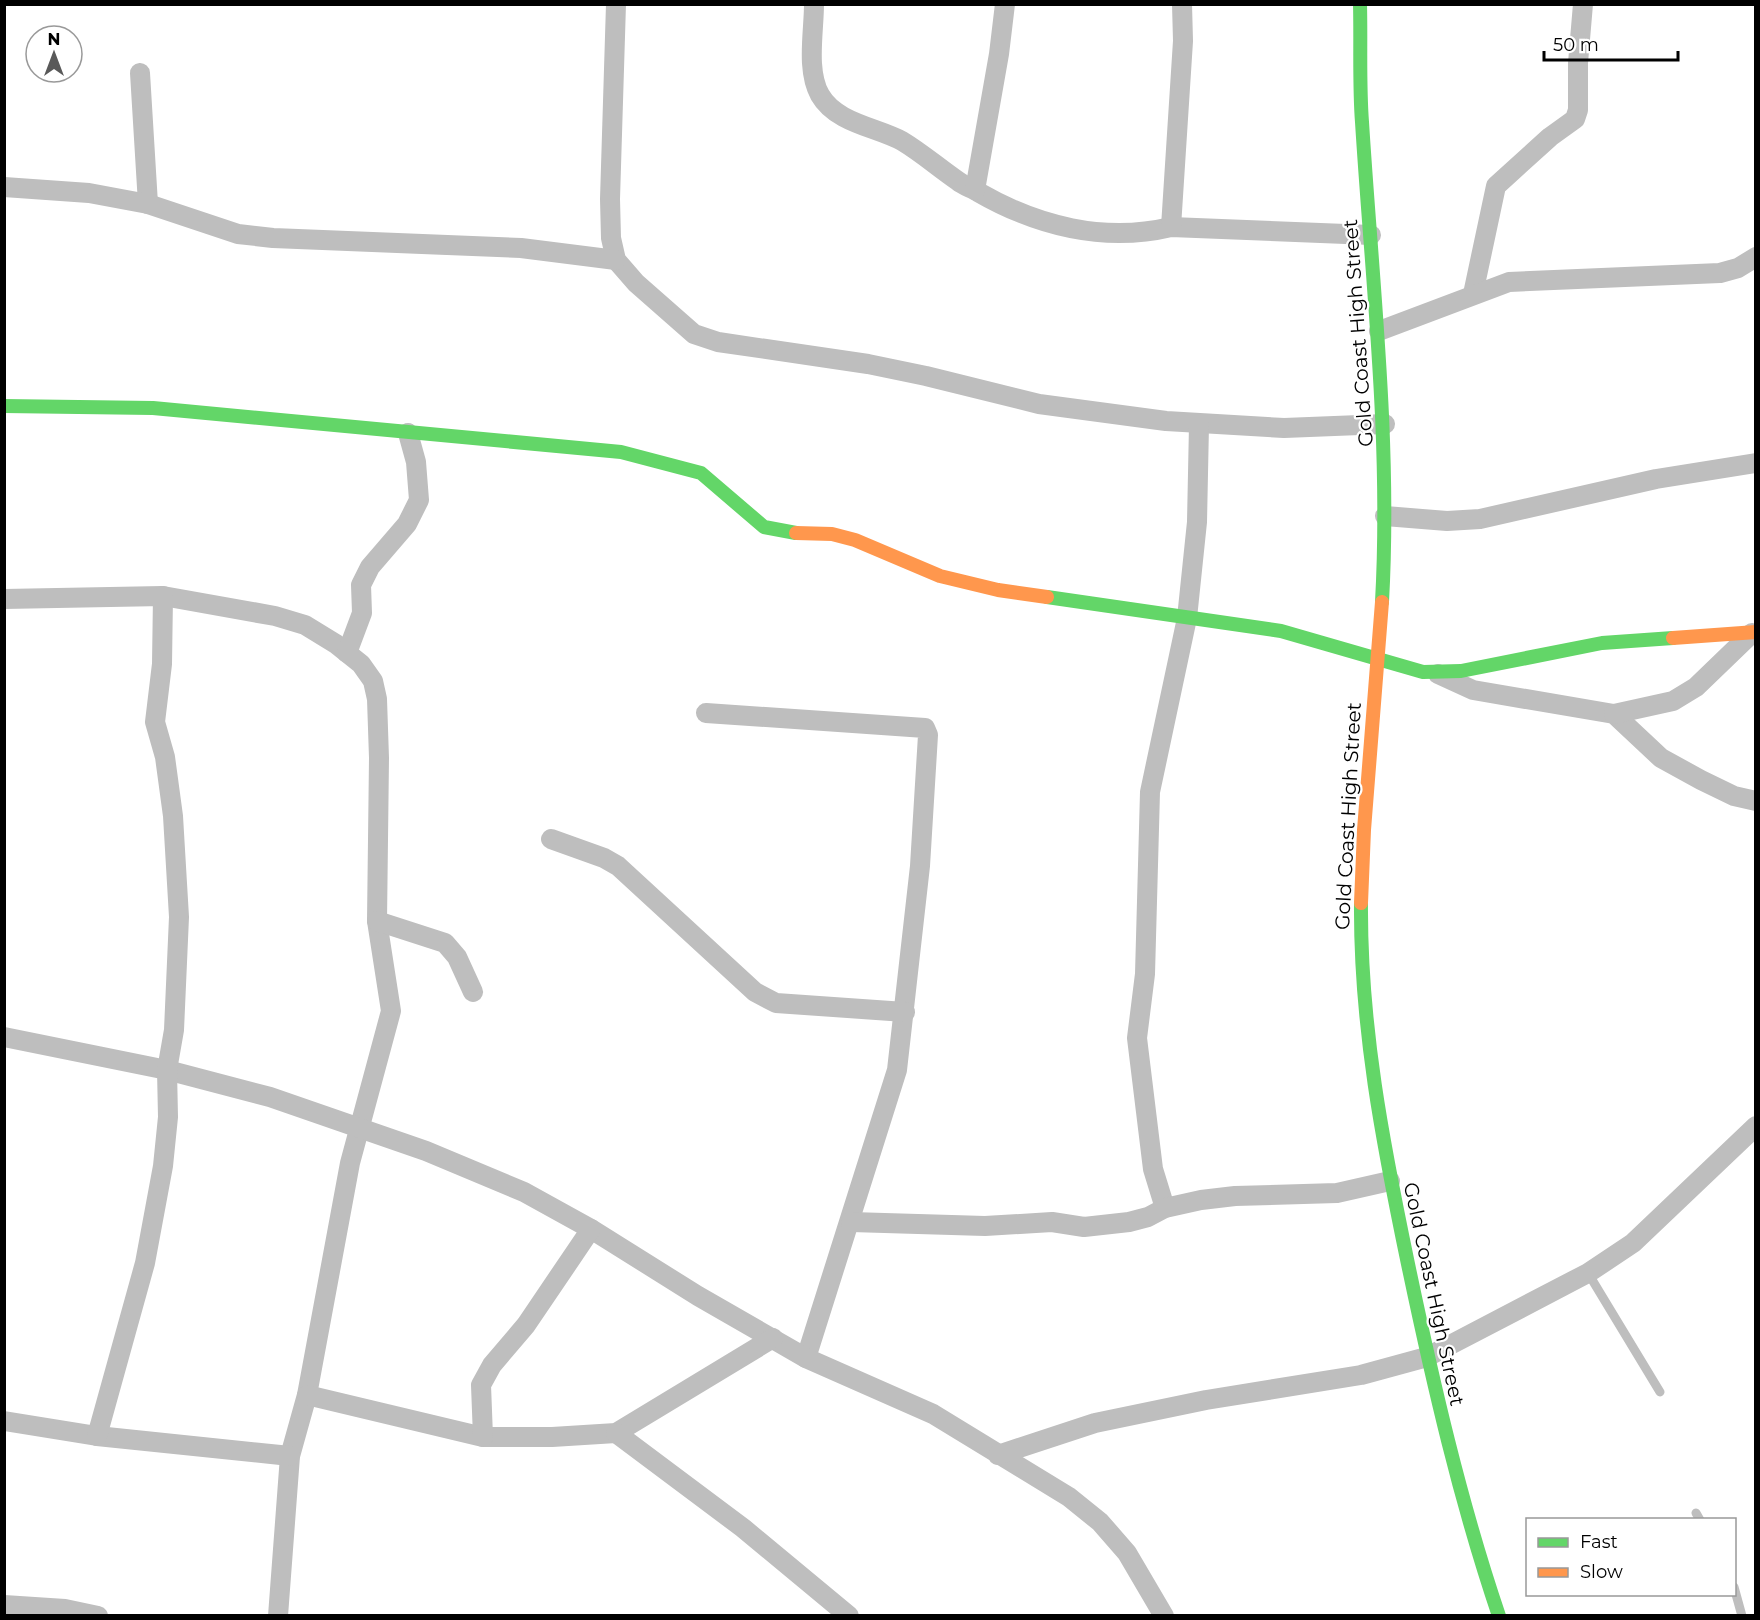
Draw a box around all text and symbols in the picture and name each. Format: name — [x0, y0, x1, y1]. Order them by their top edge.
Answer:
north arrow — [24, 24, 84, 84]
scale bar — [1544, 24, 1678, 62]
text: N — [48, 30, 60, 49]
text: 50 m — [1553, 34, 1599, 56]
street label: Gold Coast High Street — [1338, 219, 1378, 447]
street label: Gold Coast High Street — [1330, 702, 1366, 930]
street label: Gold Coast High Street — [1399, 1180, 1469, 1408]
legend — [1526, 1518, 1736, 1596]
text: Fast — [1580, 1531, 1618, 1553]
text: Slow — [1580, 1561, 1623, 1583]

